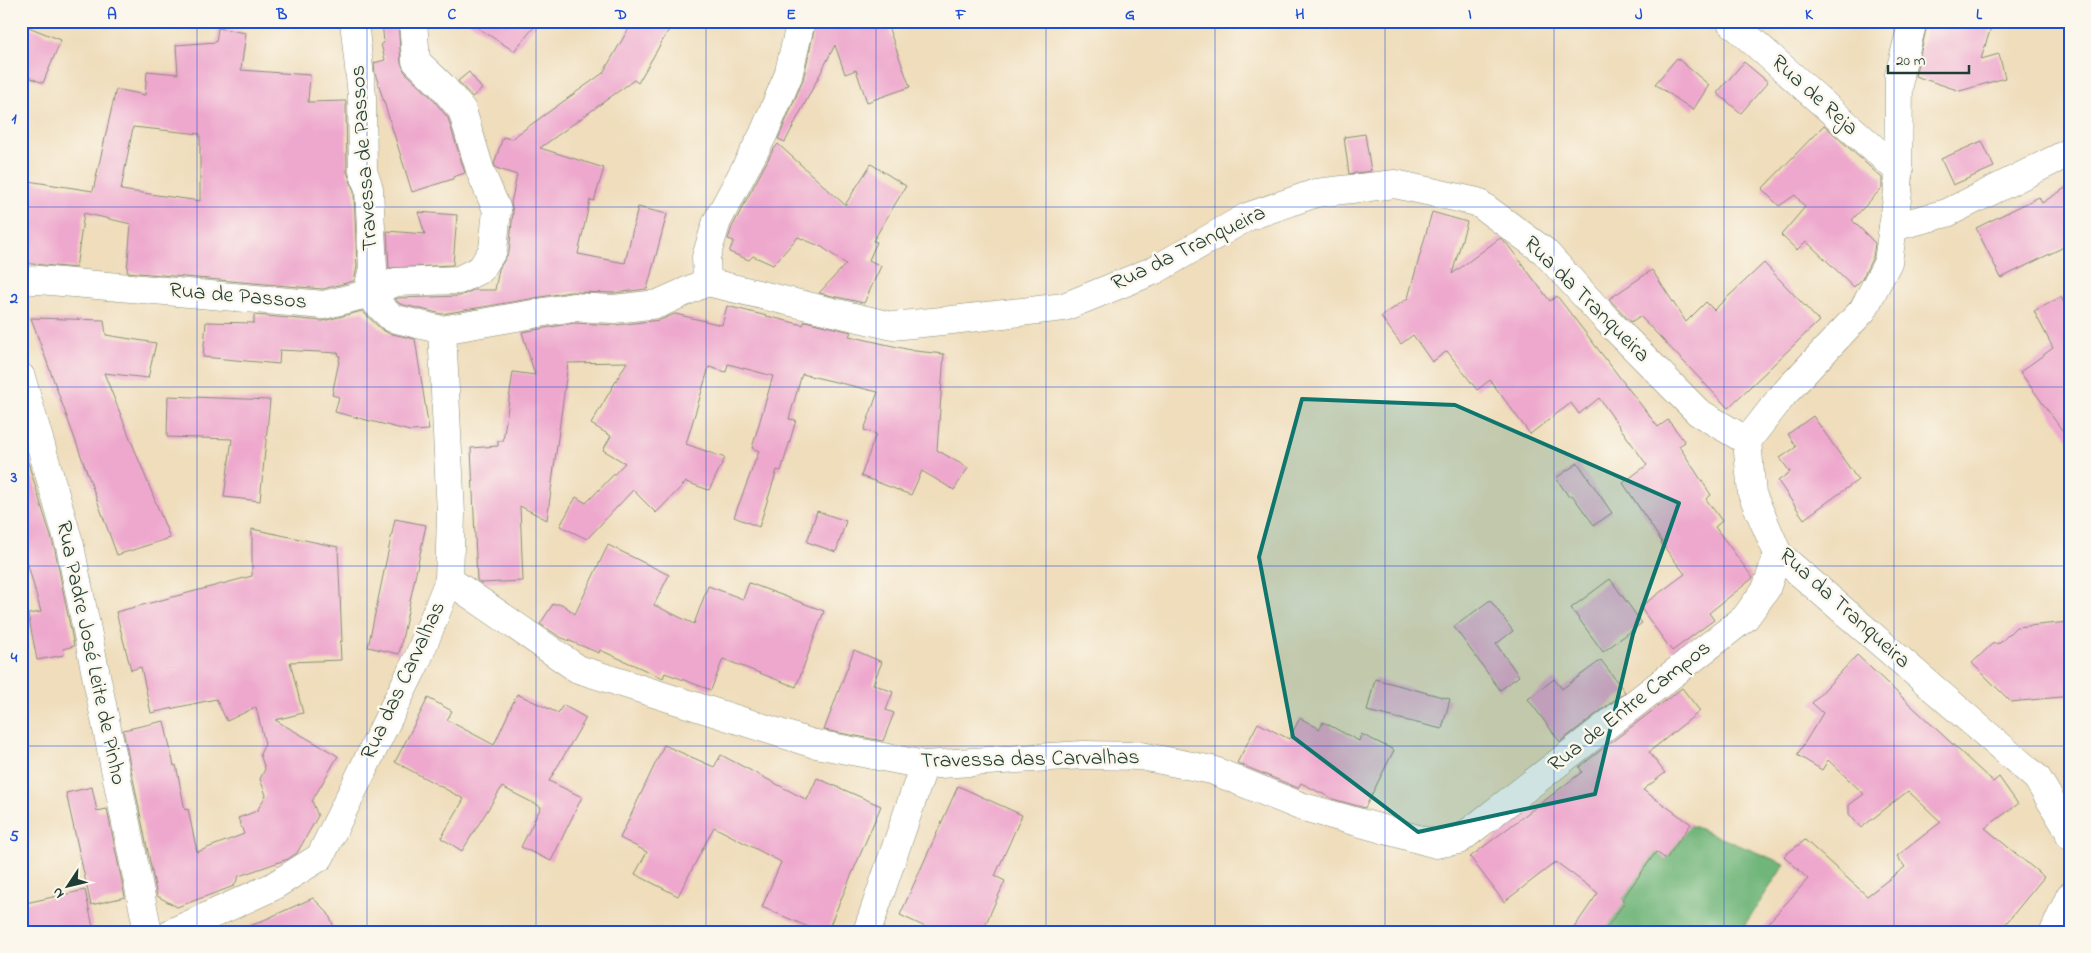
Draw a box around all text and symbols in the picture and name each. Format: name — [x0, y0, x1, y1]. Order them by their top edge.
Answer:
text: A — [107, 3, 117, 27]
text: B — [276, 3, 288, 27]
text: C — [448, 3, 457, 27]
text: D — [614, 3, 627, 27]
text: E — [786, 3, 796, 27]
text: F — [955, 3, 967, 27]
text: G — [1125, 3, 1135, 27]
text: H — [1295, 3, 1305, 27]
text: I — [1468, 3, 1472, 27]
text: J — [1635, 3, 1643, 27]
text: K — [1805, 3, 1814, 27]
text: L — [1976, 3, 1983, 27]
scale bar — [1888, 42, 1970, 74]
street label: Rua de Reja — [1763, 48, 1865, 144]
text: 20 m — [1896, 50, 1926, 72]
street label: Travessa de Passos — [343, 64, 387, 252]
text: 1 — [11, 107, 17, 131]
street label: Rua da Tranqueira — [1106, 198, 1272, 300]
street label: Rua da Tranqueira — [1515, 229, 1657, 371]
street label: Rua de Passos — [168, 275, 308, 319]
text: 2 — [9, 287, 18, 311]
text: 3 — [10, 466, 18, 490]
street label: Rua Padre José Leite de Pinho — [46, 518, 134, 788]
street label: Rua da Tranqueira — [1771, 541, 1917, 677]
street label: Rua das Carvalhas — [353, 597, 455, 765]
street label: Rua de Entre Campos — [1542, 633, 1718, 781]
text: 4 — [10, 646, 18, 670]
street label: Travessa das Carvalhas — [920, 742, 1140, 778]
text: 5 — [9, 825, 19, 849]
north arrow — [42, 860, 92, 910]
text: N — [47, 883, 70, 902]

